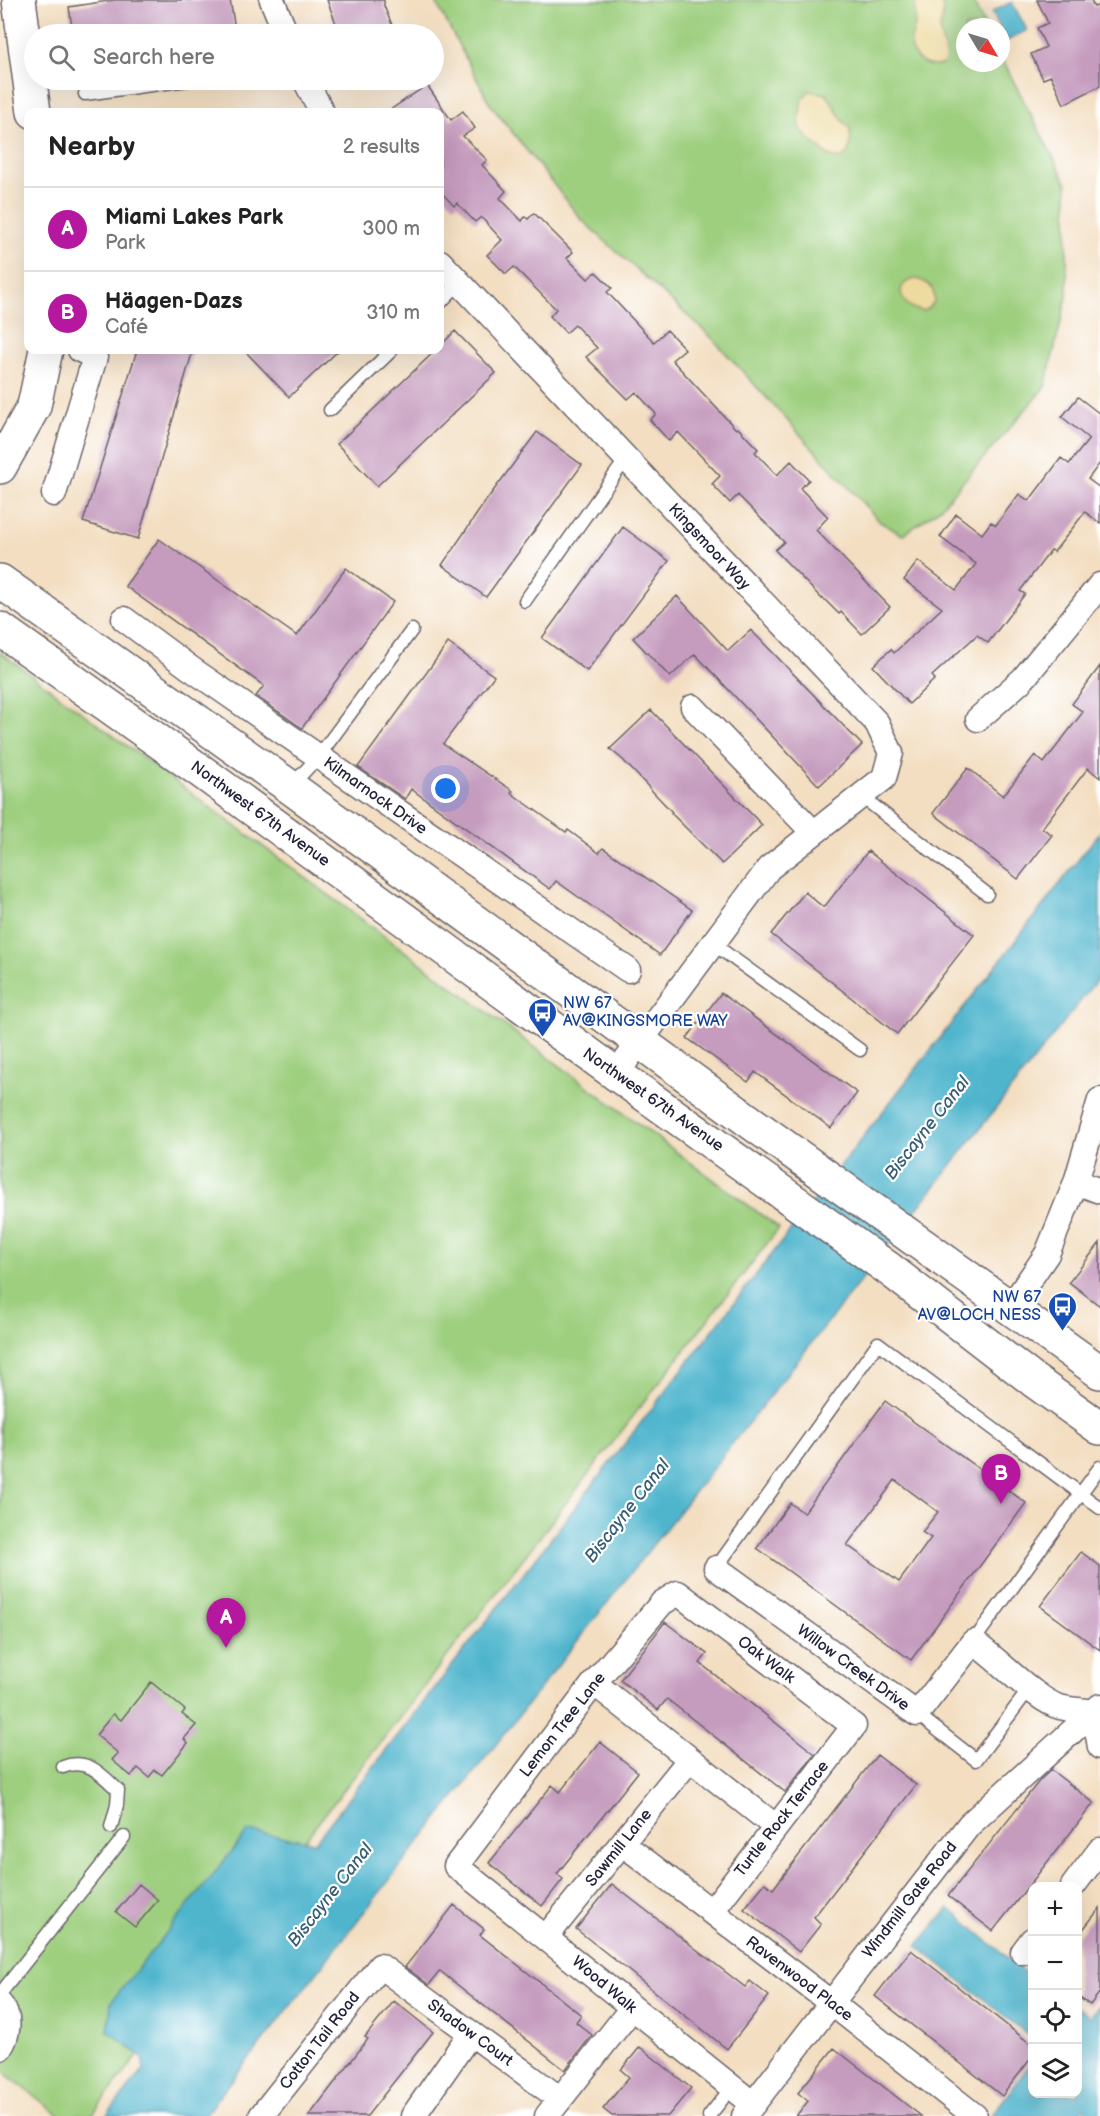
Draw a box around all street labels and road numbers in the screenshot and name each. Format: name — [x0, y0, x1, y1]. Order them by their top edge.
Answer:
street label: Kingsmoor Way — [664, 500, 754, 595]
street label: Kilmarnock Drive — [320, 753, 431, 839]
street label: Northwest 67th Avenue — [187, 757, 334, 871]
street label: Northwest 67th Avenue — [579, 1044, 727, 1156]
street label: Willow Creek Drive — [793, 1621, 913, 1715]
street label: Oak Walk — [734, 1632, 798, 1688]
street label: Lemon Tree Lane — [516, 1669, 610, 1781]
street label: Turtle Rock Terrace — [731, 1757, 833, 1881]
street label: Sawmill Lane — [582, 1805, 656, 1891]
street label: Windmill Gate Road — [859, 1838, 961, 1962]
street label: Ravenwood Place — [742, 1933, 857, 2026]
street label: Wood Walk — [568, 1952, 640, 2018]
street label: Cotton Tail Road — [276, 1988, 364, 2094]
street label: Shadow Court — [424, 1996, 516, 2070]

